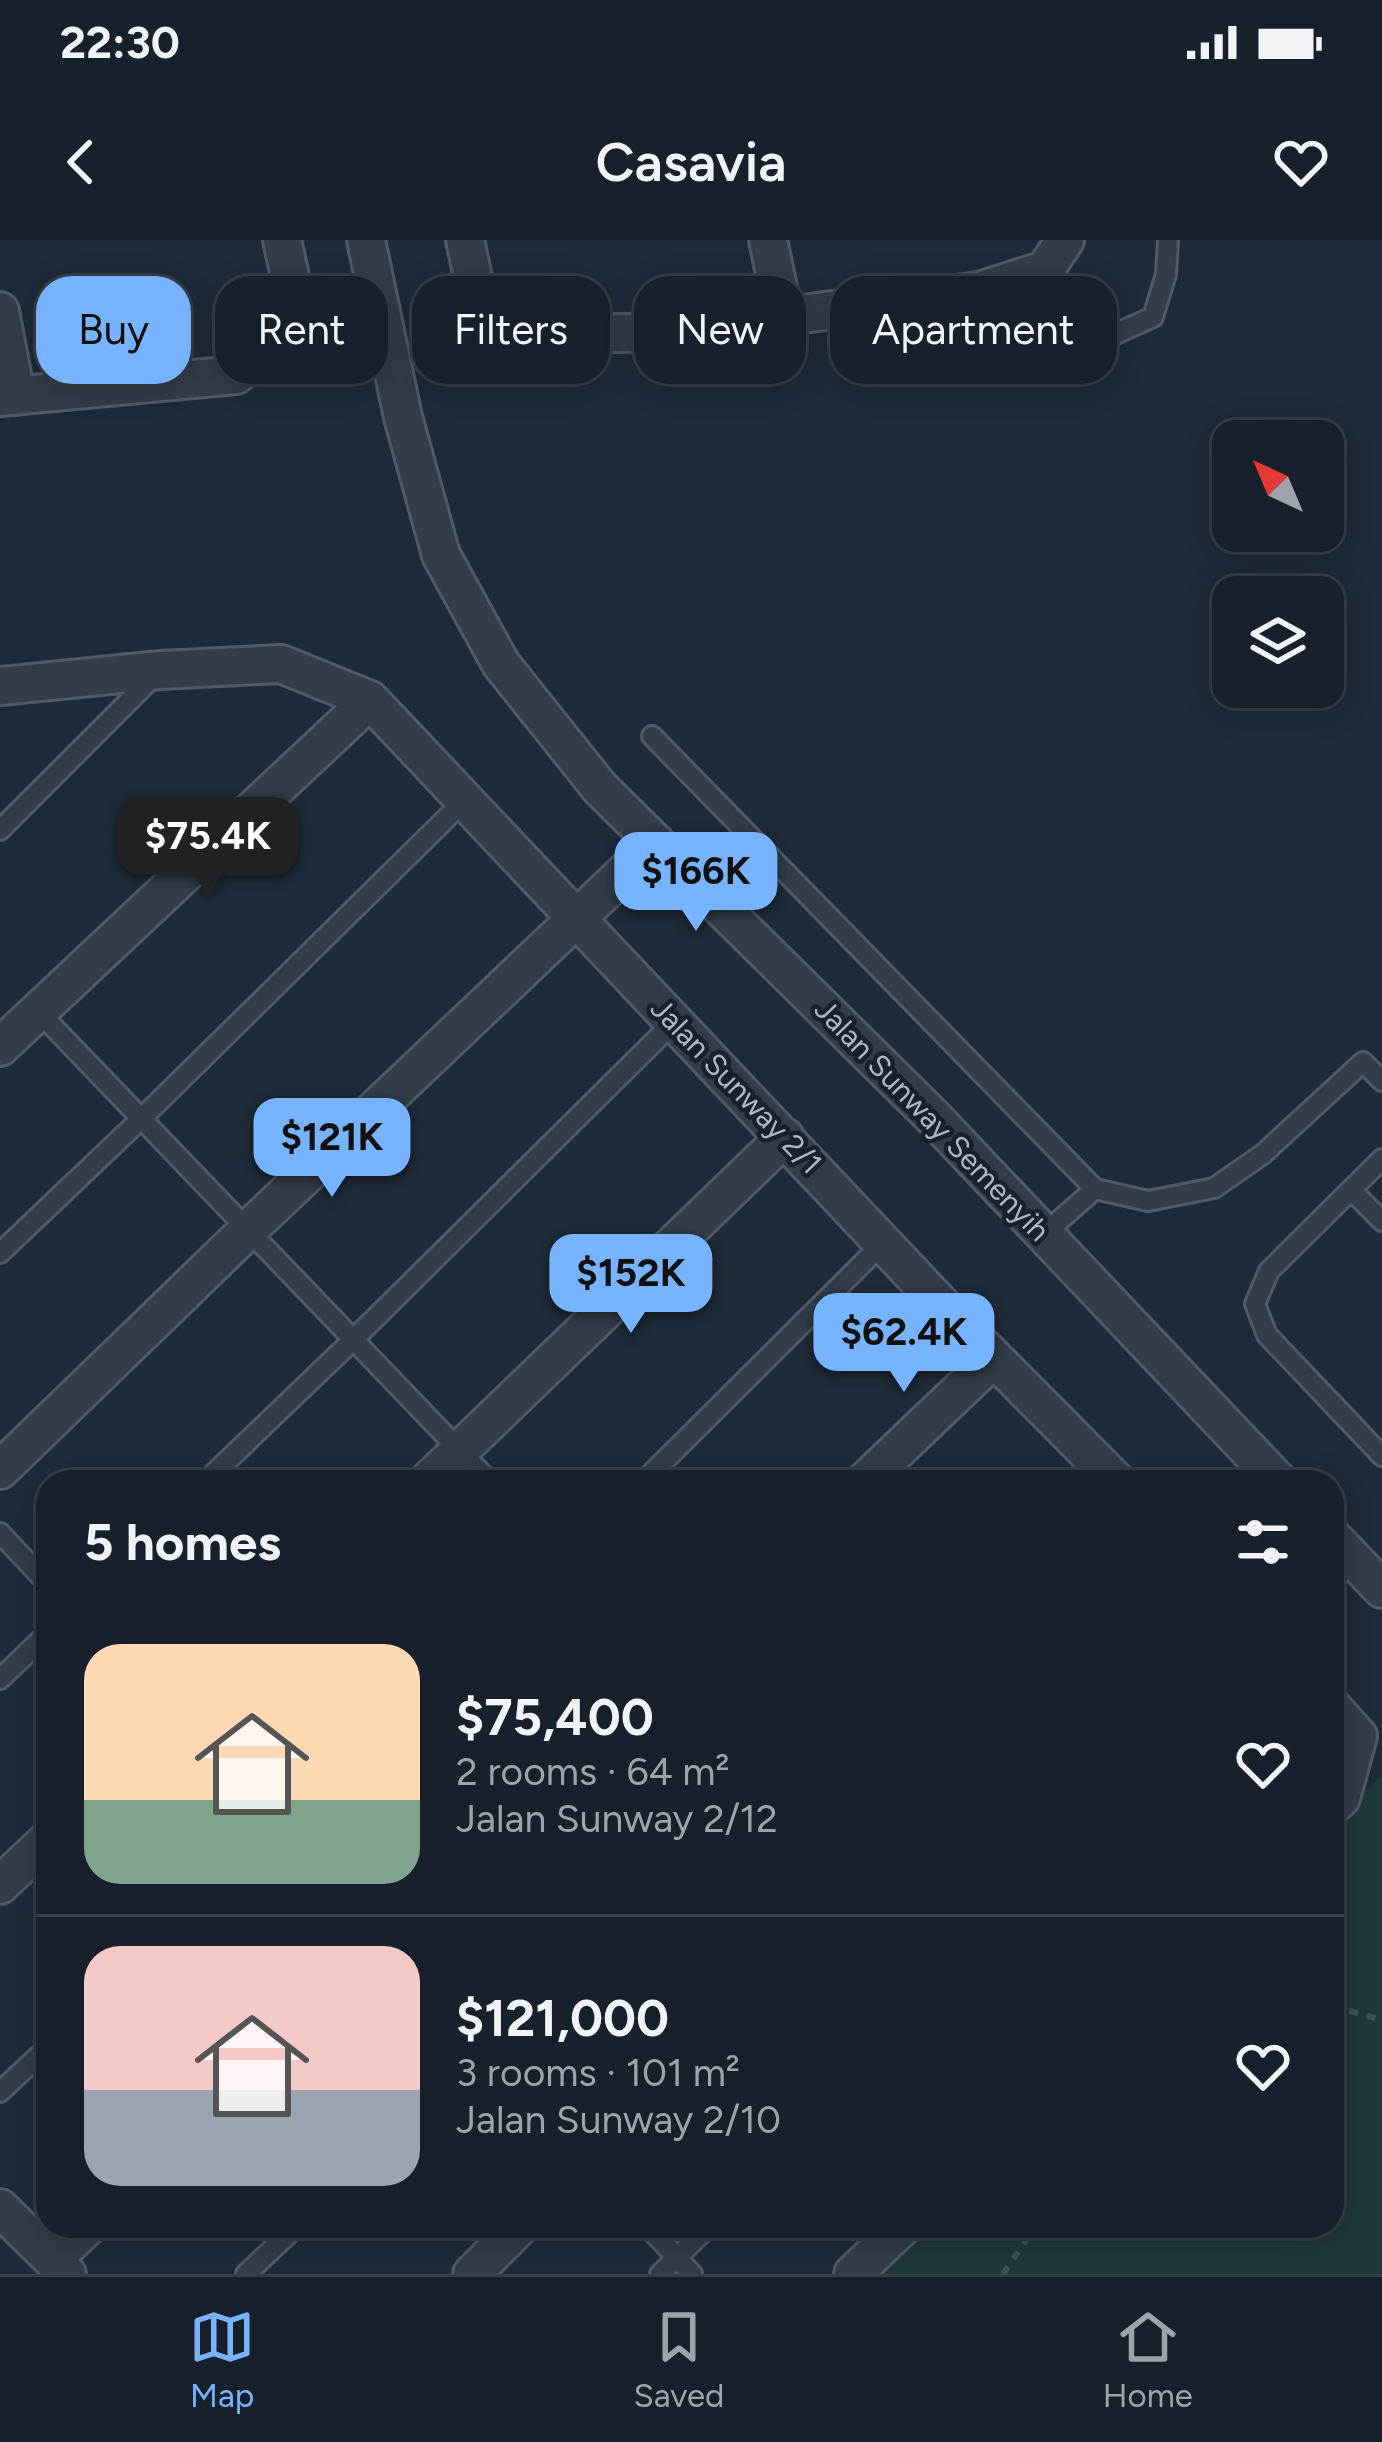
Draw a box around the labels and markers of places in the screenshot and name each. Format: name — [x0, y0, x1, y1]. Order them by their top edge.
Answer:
pin: $75.4K — [110, 797, 306, 899]
pin: $166K — [612, 832, 780, 934]
pin: $121K — [248, 1098, 416, 1200]
pin: $152K — [547, 1234, 715, 1336]
pin: $62.4K — [806, 1293, 1002, 1395]

